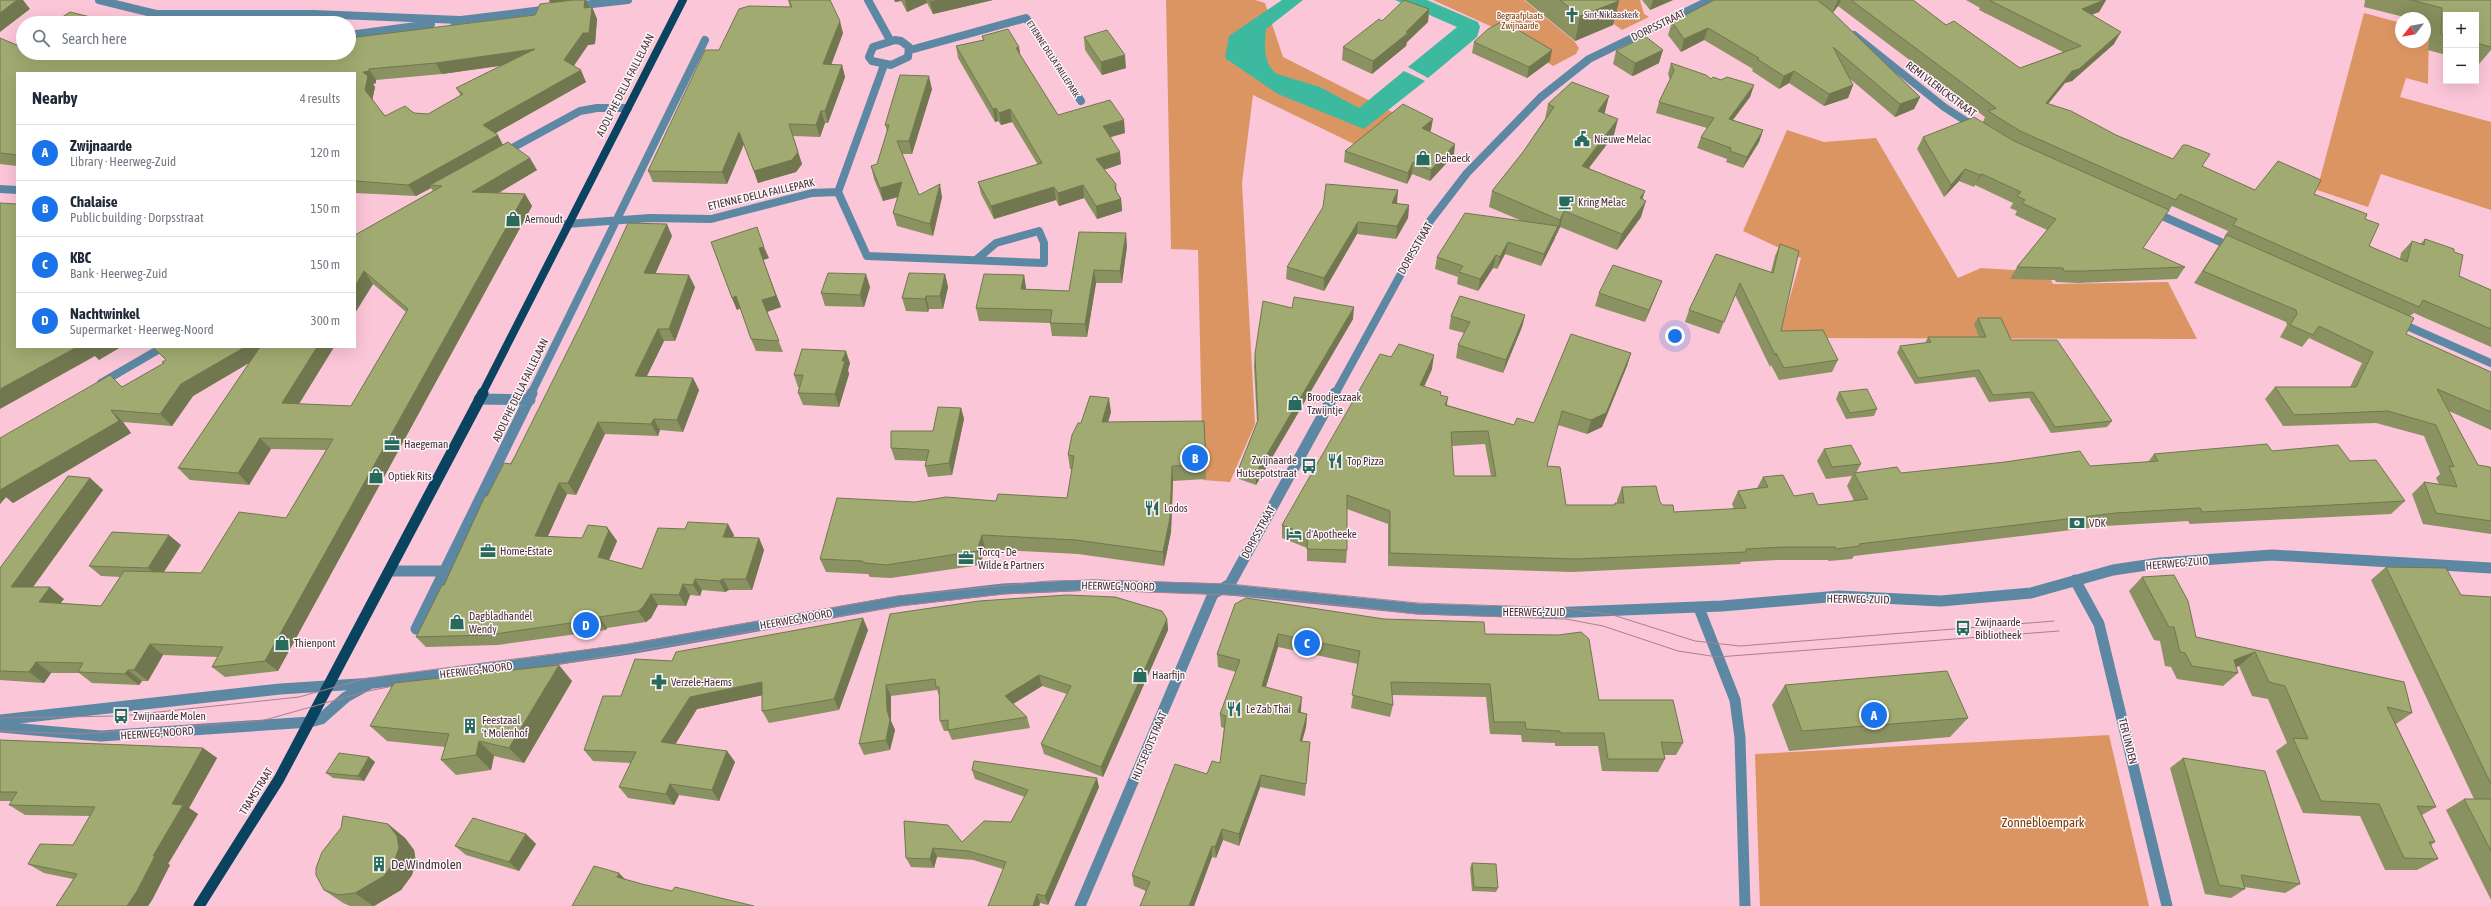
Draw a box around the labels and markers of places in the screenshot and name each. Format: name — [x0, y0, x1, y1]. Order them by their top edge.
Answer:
church icon: Sint-Niklaaskerk — [1563, 6, 1581, 24]
place label: Sint-Niklaaskerk — [1584, 10, 1639, 20]
public building icon: Nieuwe Melac — [1573, 130, 1591, 148]
place label: Nieuwe Melac — [1594, 133, 1652, 145]
shop icon: Dehaeck — [1414, 149, 1432, 167]
place label: Dehaeck — [1435, 152, 1471, 164]
cafe icon: Kring Melac — [1557, 193, 1575, 211]
place label: Kring Melac — [1578, 196, 1626, 208]
shop icon: Aernoudt — [504, 210, 522, 228]
place label: Aernoudt — [525, 213, 563, 225]
place label: Broodjeszaak Tzwijntje — [1307, 391, 1362, 416]
shop icon: Broodjeszaak Tzwijntje — [1286, 394, 1304, 412]
office icon: Haegeman — [383, 435, 401, 453]
place label: Haegeman — [404, 438, 448, 450]
pin: B — [1182, 443, 1208, 473]
restaurant icon: Top Pizza — [1326, 452, 1344, 470]
place label: Zwijnaarde Hutsepotstraat — [1236, 454, 1297, 479]
place label: Top Pizza — [1347, 455, 1384, 467]
bus stop icon: Zwijnaarde Hutsepotstraat — [1300, 457, 1318, 475]
shop icon: Optiek Rits — [367, 467, 385, 485]
place label: Optiek Rits — [388, 470, 432, 482]
restaurant icon: Lodos — [1143, 499, 1161, 517]
place label: Lodos — [1164, 502, 1188, 514]
bank icon: VDK — [2068, 514, 2086, 532]
place label: VDK — [2089, 517, 2107, 529]
hotel icon: d'Apotheeke — [1285, 525, 1303, 543]
place label: d'Apotheeke — [1306, 528, 1357, 540]
office icon: Home-Estate — [479, 542, 497, 560]
place label: Home-Estate — [500, 545, 552, 557]
place label: Torcq - De Wilde & Partners — [978, 546, 1044, 571]
office icon: Torcq - De Wilde & Partners — [957, 549, 975, 567]
place label: Dagbladhandel Wendy — [469, 610, 532, 635]
pin: D — [573, 610, 599, 640]
shop icon: Dagbladhandel Wendy — [448, 613, 466, 631]
place label: Zwijnaarde Bibliotheek — [1975, 616, 2022, 641]
bus stop icon: Zwijnaarde Bibliotheek — [1954, 619, 1972, 637]
pin: C — [1294, 628, 1320, 658]
shop icon: Thienpont — [273, 634, 291, 652]
place label: Thienpont — [294, 637, 336, 649]
shop icon: Haarfijn — [1131, 666, 1149, 684]
place label: Haarfijn — [1152, 669, 1185, 681]
pharmacy icon: Verzele-Haems — [650, 673, 668, 691]
place label: Verzele-Haems — [671, 676, 732, 688]
restaurant icon: Le Zab Thai — [1225, 700, 1243, 718]
pin: A — [1861, 700, 1887, 730]
place label: Le Zab Thai — [1246, 703, 1291, 715]
bus stop icon: Zwijnaarde Molen — [112, 707, 130, 725]
place label: Zwijnaarde Molen — [133, 710, 206, 722]
place label: Feestzaal 't Molenhof — [482, 714, 528, 739]
building icon: Feestzaal 't Molenhof — [461, 717, 479, 735]
building icon: De Windmolen — [370, 855, 388, 873]
place label: De Windmolen — [391, 857, 462, 872]

